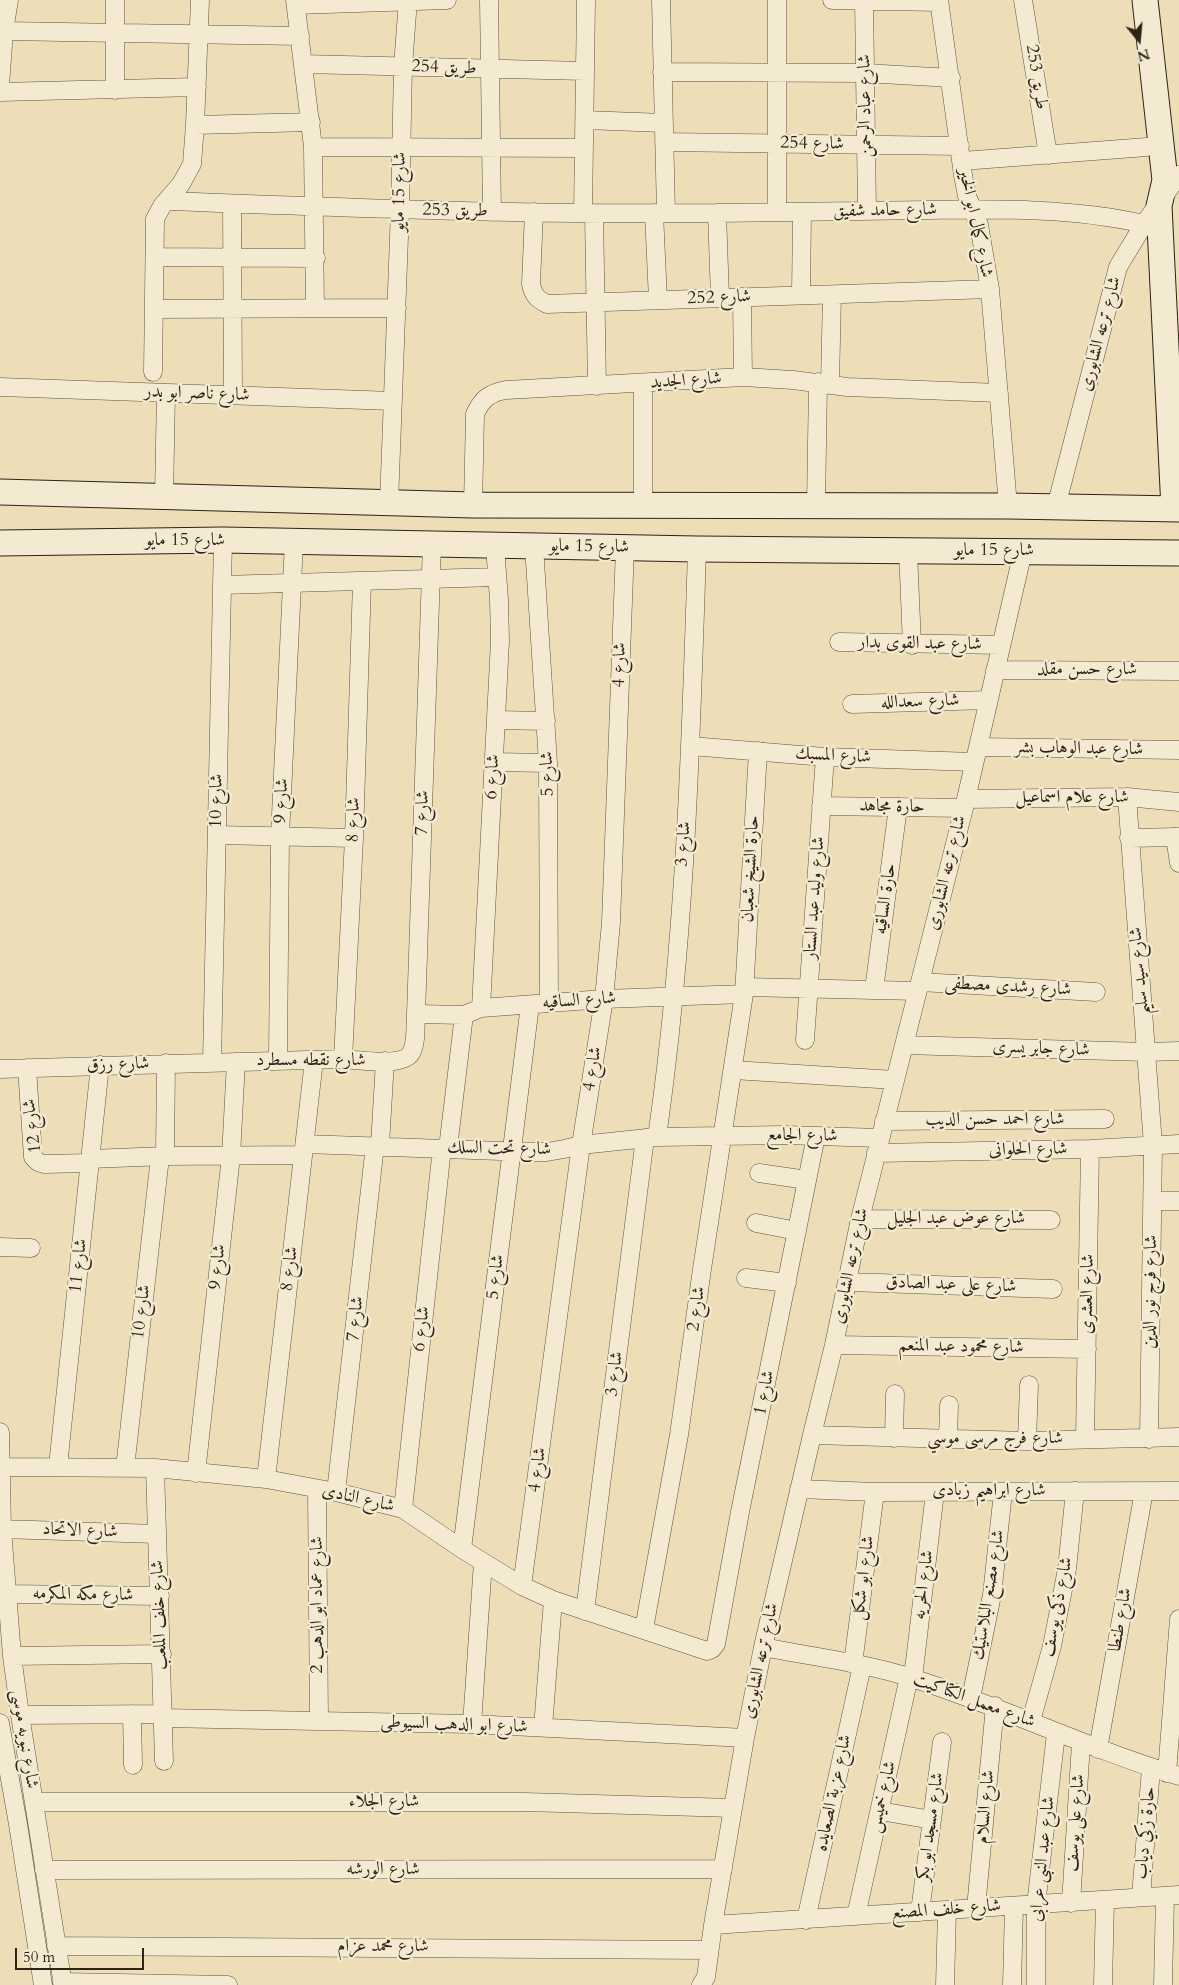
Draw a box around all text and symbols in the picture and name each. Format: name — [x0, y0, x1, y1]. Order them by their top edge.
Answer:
north arrow — [1114, 15, 1164, 65]
street label: طريق 253 — [1020, 43, 1052, 111]
text: N — [1135, 44, 1152, 66]
street label: شارع عباد الرحمن — [854, 54, 878, 158]
street label: طريق 254 — [411, 56, 477, 80]
street label: شارع 254 — [780, 133, 844, 155]
street label: شارع 15 مايو — [389, 152, 411, 232]
street label: شارع كمال ابو الخير — [953, 166, 997, 280]
street label: شارع حامد شفيق — [833, 199, 937, 223]
street label: طريق 253 — [422, 200, 488, 222]
street label: شارع ترعه الشابورى — [1075, 274, 1127, 394]
street label: شارع 252 — [687, 286, 751, 310]
street label: شارع الجديد — [650, 368, 722, 394]
street label: شارع ناصر ابو بدر — [144, 381, 250, 407]
street label: شارع 15 مايو — [145, 530, 225, 552]
street label: شارع 15 مايو — [549, 536, 629, 558]
street label: شارع 15 مايو — [954, 540, 1034, 562]
street label: شارع عبد القوى بدار — [858, 632, 982, 656]
street label: شارع 4 — [608, 642, 632, 688]
street label: شارع حسن مقلد — [1037, 659, 1137, 681]
street label: شارع سعدالله — [880, 690, 960, 714]
street label: شارع عبد الوهاب بشر — [1015, 737, 1143, 761]
street label: شارع المسبك — [795, 743, 871, 769]
street label: شارع 5 — [537, 751, 559, 797]
street label: شارع 6 — [481, 754, 505, 800]
street label: شارع 10 — [206, 774, 228, 828]
street label: شارع 9 — [270, 778, 294, 824]
street label: شارع علام اسماعيل — [1015, 787, 1129, 809]
street label: شارع 7 — [411, 790, 435, 836]
street label: حارة مجاهد — [859, 796, 925, 818]
street label: شارع 8 — [342, 797, 366, 843]
street label: شارع ترعه الشابورى — [922, 813, 972, 933]
street label: حارة الشيخ شعبان — [737, 815, 765, 923]
street label: شارع 3 — [672, 821, 696, 867]
street label: شارع وليد عبد الستار — [800, 836, 830, 960]
street label: حارة الساقيه — [870, 862, 902, 936]
street label: شارع سيد سليم — [1125, 926, 1155, 1016]
street label: شارع رشدى مصطفى — [944, 973, 1072, 1001]
street label: شارع الساقيه — [541, 988, 617, 1014]
street label: شارع جابر يسرى — [992, 1037, 1090, 1061]
street label: شارع 4 — [579, 1045, 607, 1093]
street label: شارع نقطه مسطرد — [256, 1050, 366, 1072]
street label: شارع رزق — [86, 1053, 150, 1077]
street label: شارع 12 — [19, 1098, 47, 1154]
street label: شارع احمد حسن الديب — [926, 1109, 1064, 1131]
street label: شارع الجامع — [766, 1125, 838, 1147]
street label: شارع تحت السلك — [447, 1137, 551, 1161]
street label: شارع الحلوانى — [988, 1139, 1068, 1161]
street label: شارع ترعه الشابورى — [828, 1206, 874, 1326]
street label: شارع عوض عبد الجليل — [887, 1208, 1025, 1230]
street label: شارع فرج نور الدين — [1139, 1235, 1163, 1349]
street label: شارع 11 — [65, 1238, 93, 1294]
street label: شارع 9 — [205, 1243, 231, 1291]
street label: شارع 8 — [277, 1245, 303, 1293]
street label: شارع 5 — [483, 1253, 509, 1301]
street label: شارع العشرى — [1077, 1254, 1099, 1334]
street label: شارع على عبد الصادق — [885, 1272, 1017, 1298]
street label: شارع 10 — [128, 1284, 156, 1340]
street label: شارع 2 — [683, 1285, 711, 1333]
street label: شارع 7 — [343, 1295, 369, 1343]
street label: شارع 6 — [409, 1305, 435, 1353]
street label: شارع محمود عبد المنعم — [898, 1335, 1024, 1359]
street label: شارع 3 — [602, 1350, 628, 1398]
street label: شارع 1 — [750, 1369, 780, 1417]
street label: شارع فرج مرسى موسي — [927, 1428, 1063, 1450]
street label: شارع 4 — [524, 1446, 552, 1494]
street label: شارع النادى — [320, 1480, 396, 1518]
street label: شارع ابراهيم زبادى — [932, 1480, 1046, 1502]
street label: شارع الاتحاد — [42, 1519, 118, 1543]
street label: شارع مصنع البلاستيك — [968, 1528, 1010, 1662]
street label: شارع ابو شكل — [848, 1534, 880, 1622]
street label: شارع عماد ابو الدهب 2 — [307, 1536, 329, 1674]
street label: شارع الحريه — [909, 1549, 939, 1621]
street label: شارع ذكى يوسف — [1038, 1555, 1078, 1659]
street label: شارع خلف الملعب — [147, 1560, 173, 1670]
street label: شارع مكه المكرمه — [32, 1583, 134, 1607]
street label: شارع طنطا — [1105, 1586, 1137, 1654]
street label: شارع ترعه الشابورى — [738, 1601, 784, 1721]
street label: شارع معمل الكتاكيت — [910, 1669, 1038, 1733]
street label: شارع نبويه موسى — [6, 1688, 42, 1790]
street label: شارع ابو الدهب السيوطى — [380, 1712, 528, 1738]
street label: شارع عزبة الصعايده — [811, 1733, 857, 1853]
street label: شارع خميس — [864, 1759, 902, 1835]
street label: شارع السلام — [972, 1769, 1000, 1845]
street label: شارع مسجد ابو بكر — [913, 1771, 949, 1883]
street label: شارع على يوسف — [1062, 1773, 1090, 1873]
street label: حارة زكي دياب — [1131, 1786, 1161, 1880]
street label: شارع الجلاء — [349, 1791, 419, 1813]
street label: شارع عبد النبى عرابى — [1026, 1795, 1060, 1923]
street label: شارع الورشه — [346, 1859, 420, 1881]
street label: شارع خلف المصنع — [890, 1895, 1002, 1925]
street label: شارع محمد عزام — [337, 1936, 429, 1958]
scale bar — [18, 1938, 146, 1970]
text: 50 m — [23, 1947, 55, 1967]

